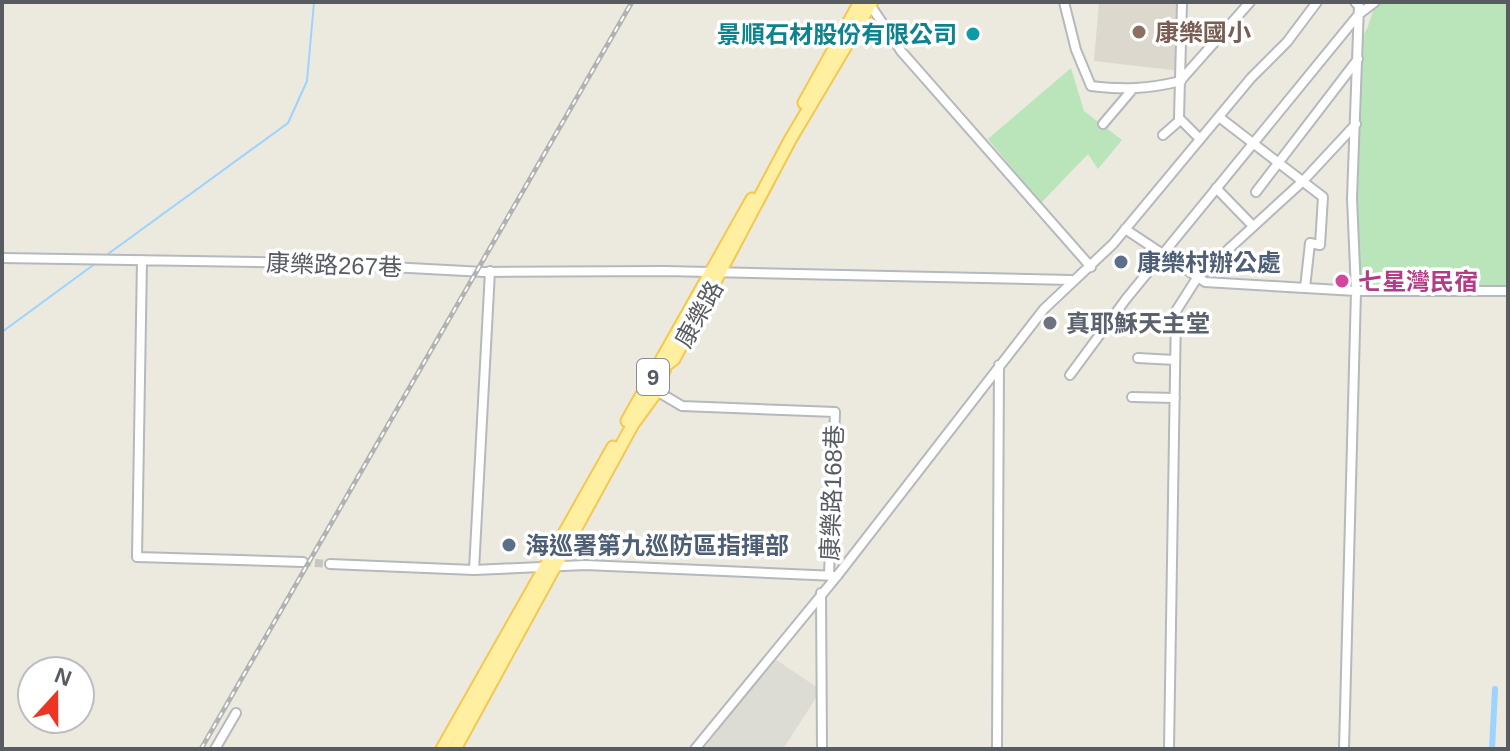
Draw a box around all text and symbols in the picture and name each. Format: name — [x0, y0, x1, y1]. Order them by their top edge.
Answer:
place label: 康樂國小 — [1155, 19, 1251, 46]
place label: 景順石材股份有限公司 — [717, 21, 957, 48]
marker: 康樂國小 — [1130, 23, 1148, 41]
marker: 景順石材股份有限公司 — [964, 25, 982, 43]
street label: 康樂路267巷 — [266, 249, 402, 281]
place label: 康樂村辦公處 — [1137, 249, 1281, 276]
marker: 康樂村辦公處 — [1112, 253, 1130, 271]
place label: 七星灣民宿 — [1358, 268, 1478, 295]
marker: 七星灣民宿 — [1333, 272, 1351, 290]
street label: 康樂路 — [670, 276, 728, 352]
place label: 真耶穌天主堂 — [1066, 310, 1210, 337]
marker: 真耶穌天主堂 — [1041, 314, 1059, 332]
road number: 9 — [637, 359, 669, 395]
street label: 康樂路168巷 — [816, 425, 848, 561]
place label: 海巡署第九巡防區指揮部 — [525, 532, 789, 559]
marker: 海巡署第九巡防區指揮部 — [500, 536, 518, 554]
north arrow — [16, 655, 96, 735]
text: N — [51, 662, 75, 691]

